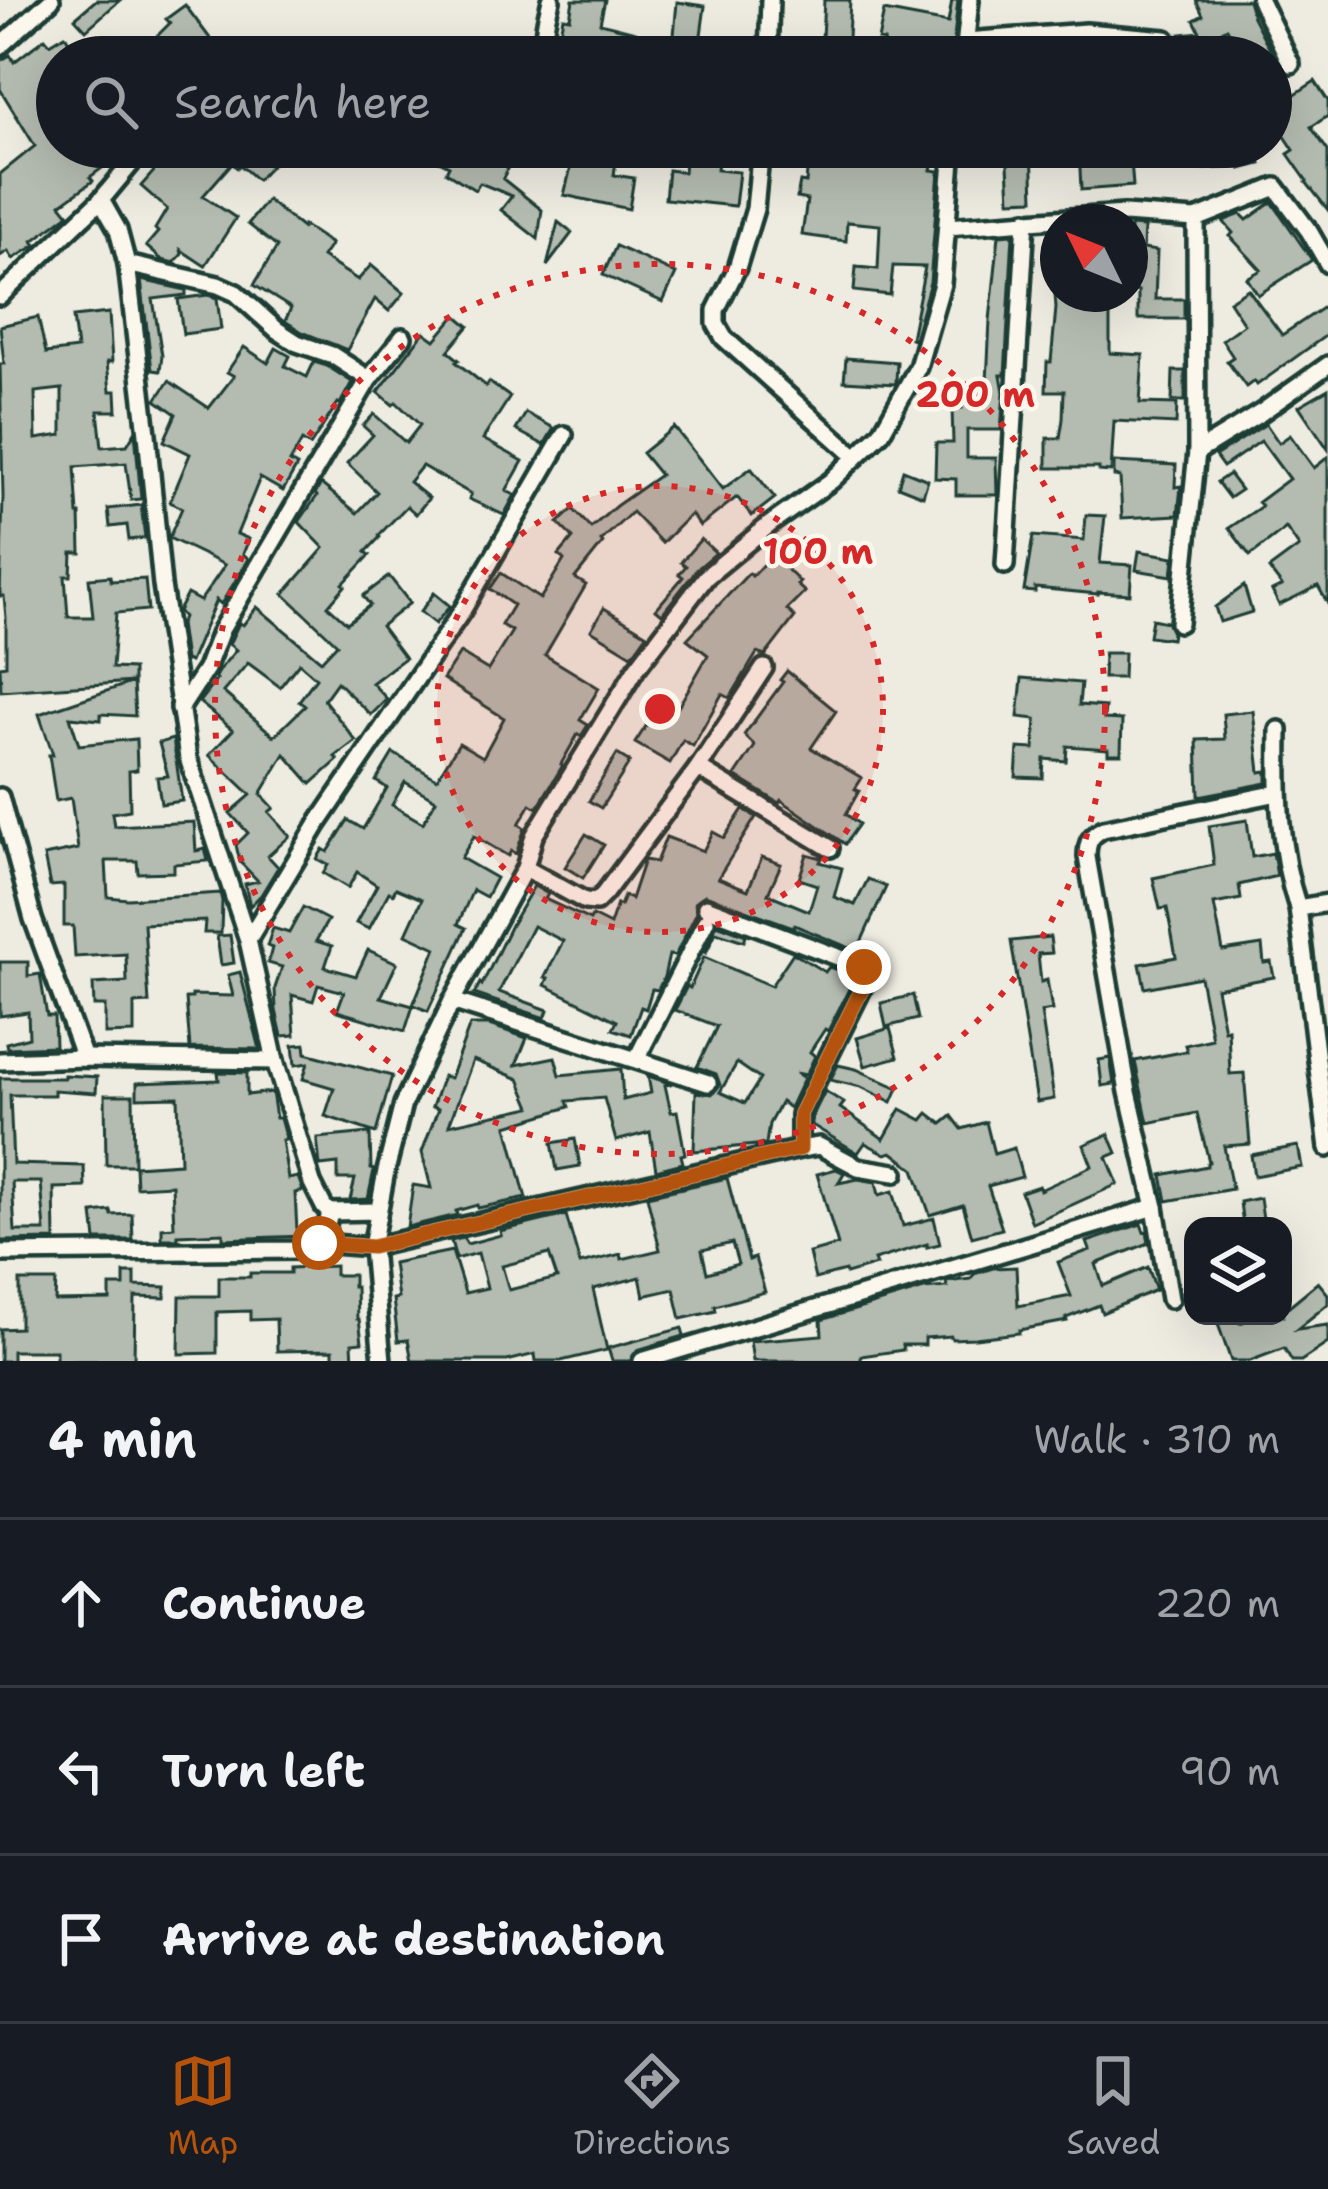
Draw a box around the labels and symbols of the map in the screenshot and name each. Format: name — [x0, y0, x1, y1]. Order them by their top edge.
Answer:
north arrow — [1040, 204, 1148, 312]
text: 200 m — [915, 370, 1035, 419]
text: 100 m — [763, 527, 874, 576]
centre of rings — [639, 688, 681, 730]
route end — [837, 940, 891, 994]
route start — [292, 1216, 346, 1270]

